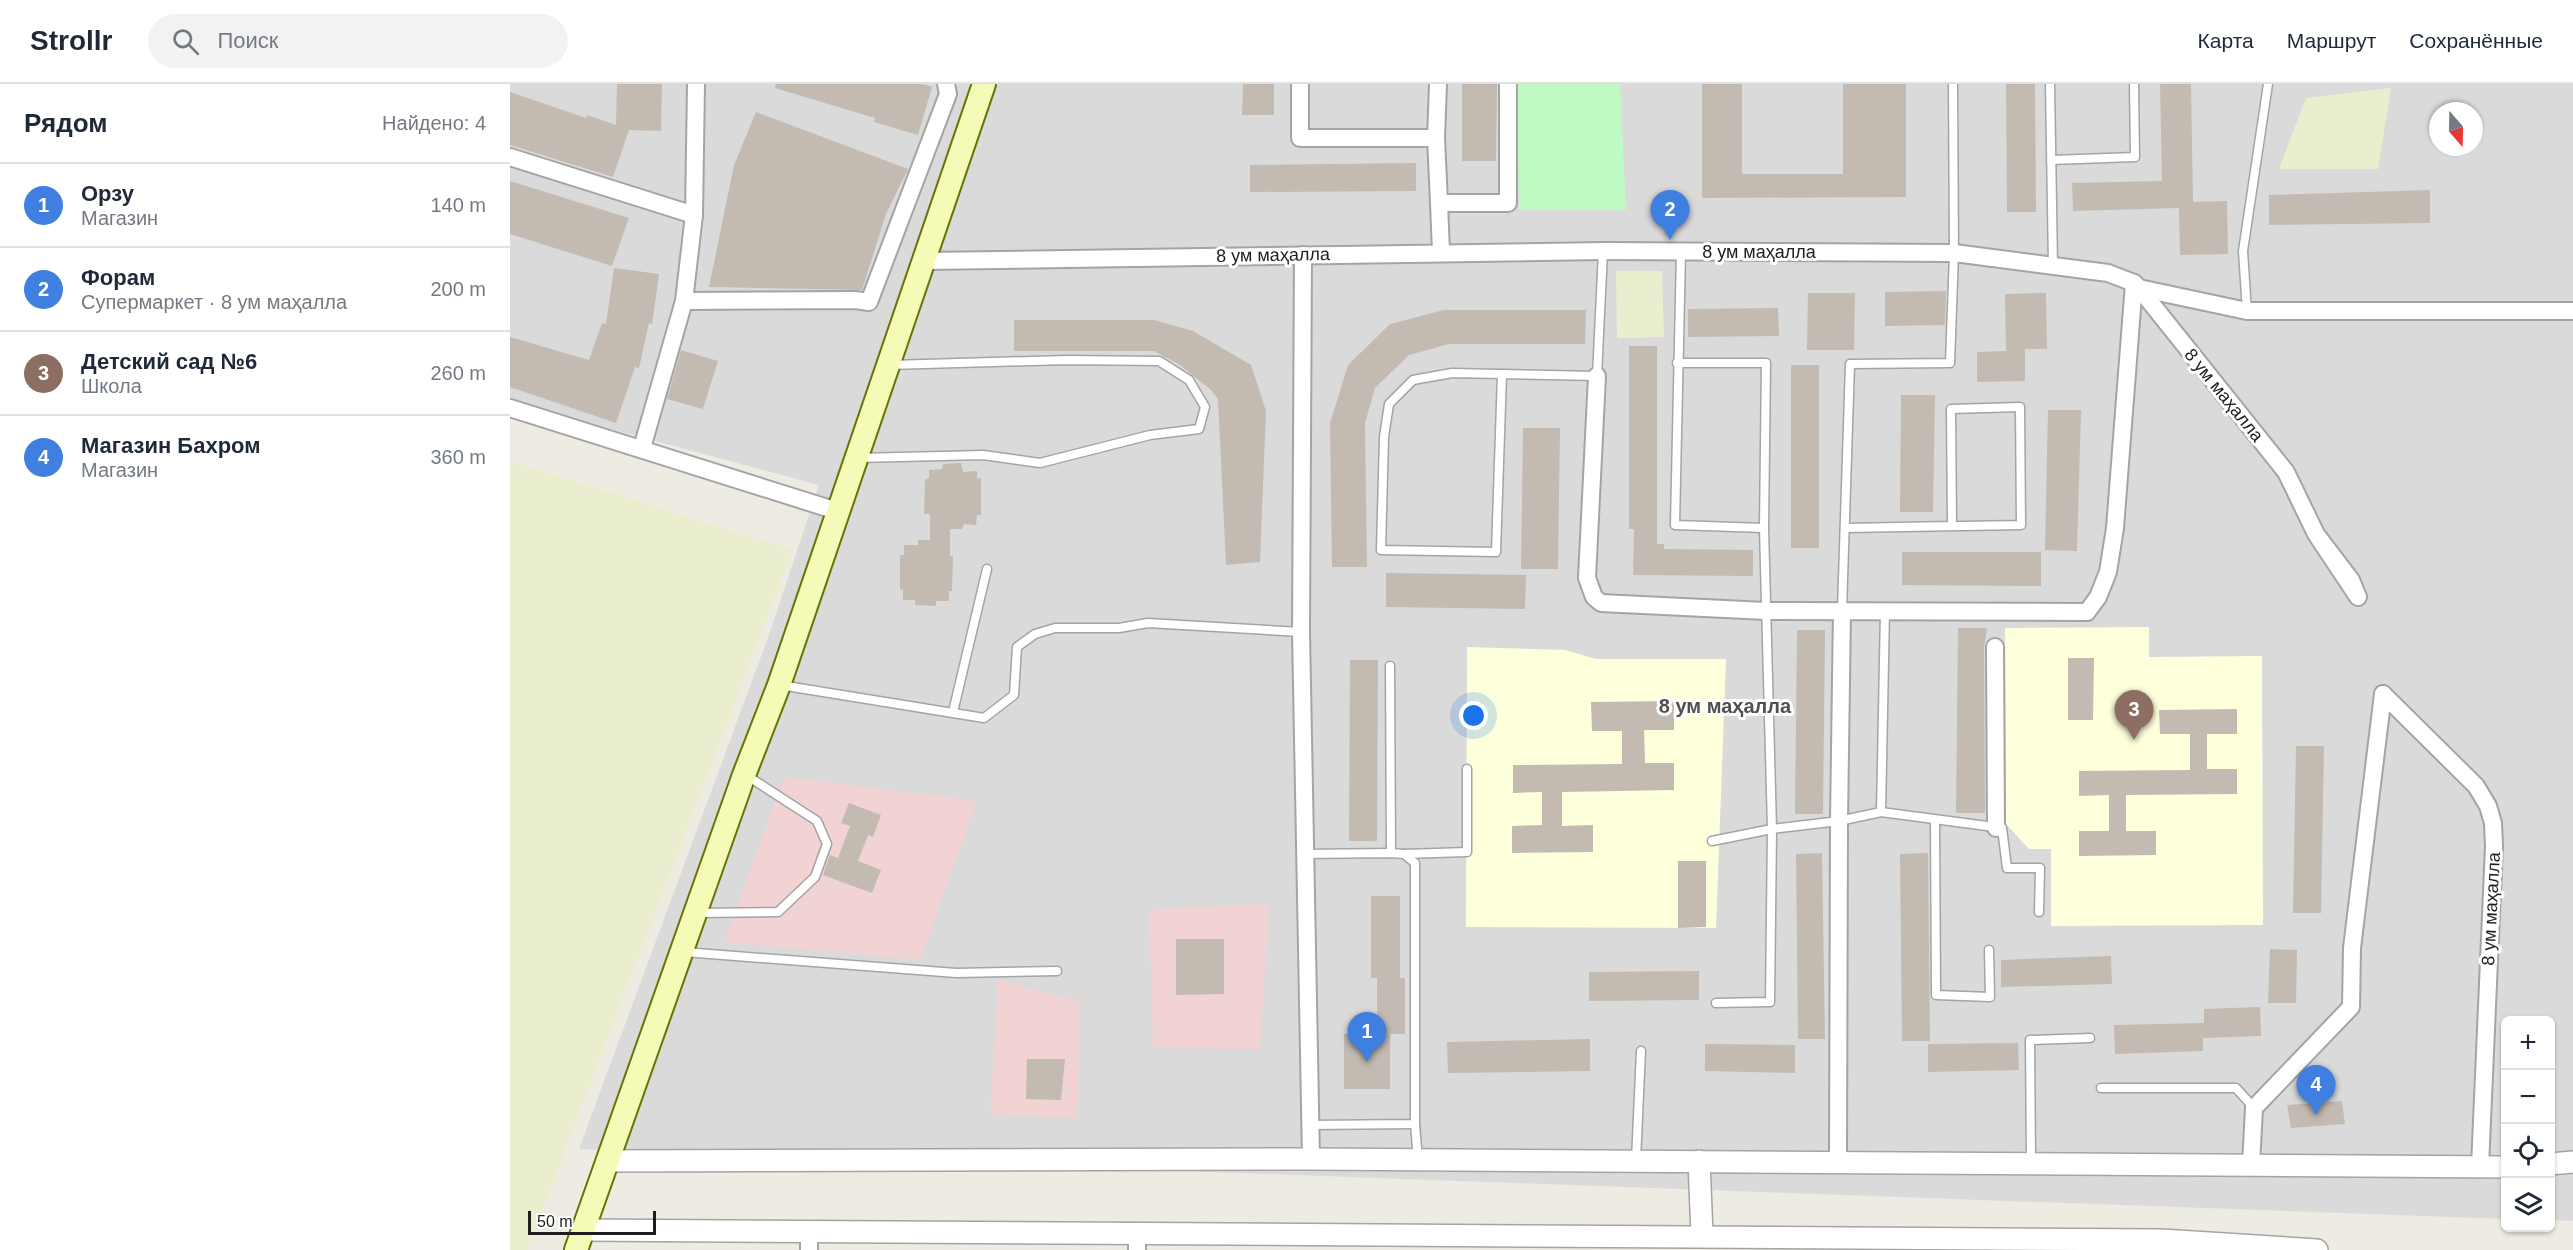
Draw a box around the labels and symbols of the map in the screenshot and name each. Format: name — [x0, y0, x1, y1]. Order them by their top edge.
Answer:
north arrow — [2429, 102, 2483, 156]
pin: 2 — [1650, 190, 1690, 240]
street label: 8 ум маҳалла — [1702, 242, 1817, 262]
street label: 8 ум маҳалла — [1216, 244, 1331, 266]
street label: 8 ум маҳалла — [2180, 345, 2268, 446]
pin: 3 — [2114, 690, 2154, 740]
district label: 8 ум маҳалла — [1659, 695, 1792, 717]
your location — [1459, 701, 1488, 730]
street label: 8 ум маҳалла — [2478, 851, 2504, 966]
pin: 1 — [1348, 1012, 1386, 1062]
pin: 4 — [2296, 1066, 2336, 1115]
scale bar — [528, 1208, 656, 1236]

